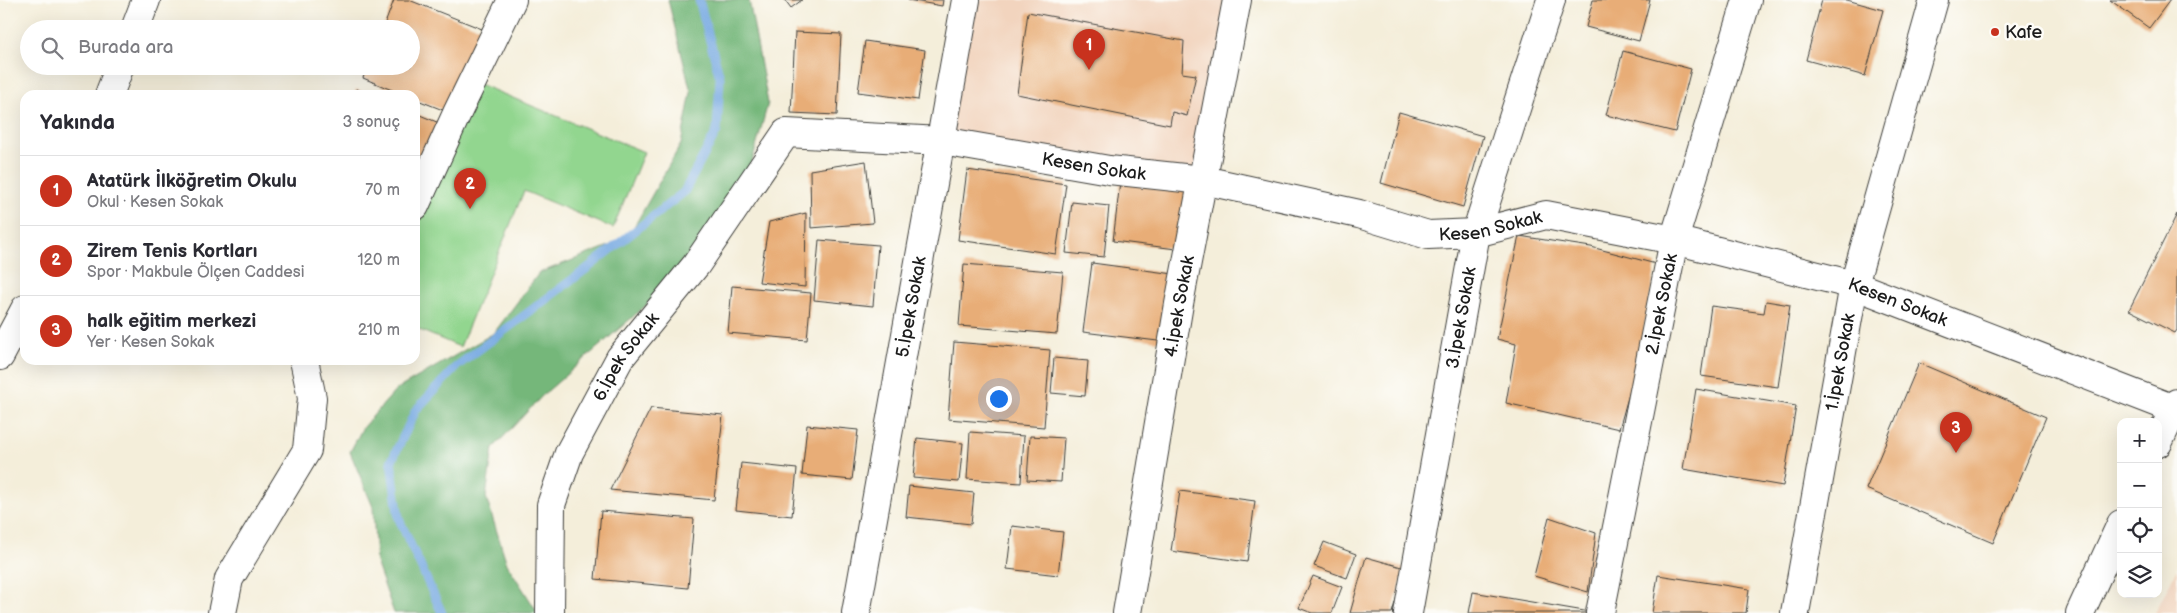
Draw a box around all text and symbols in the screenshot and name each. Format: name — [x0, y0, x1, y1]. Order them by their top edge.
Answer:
search box — [20, 20, 420, 75]
place label: Kafe — [2005, 22, 2042, 43]
marker: Kafe — [1989, 26, 2001, 38]
pin: 1 — [1073, 29, 1105, 70]
icon: search — [38, 34, 66, 62]
text: Burada ara — [78, 36, 174, 59]
text: Yakında — [40, 110, 115, 135]
text: 3 sonuç — [342, 113, 400, 132]
street label: Kesen Sokak — [1040, 148, 1147, 184]
pin: 2 — [454, 168, 486, 209]
text: Atatürk İlköğretim Okulu — [87, 170, 297, 193]
text: 1 — [53, 181, 59, 200]
text: 70 m — [365, 181, 400, 200]
text: Okul · Kesen Sokak — [87, 193, 223, 212]
street label: Kesen Sokak — [1438, 206, 1544, 245]
text: Zirem Tenis Kortları — [87, 240, 257, 263]
text: 2 — [51, 251, 61, 270]
text: 120 m — [357, 251, 400, 270]
street label: 2.İpek Sokak — [1641, 252, 1682, 356]
street label: 4.İpek Sokak — [1160, 254, 1199, 359]
street label: 5.İpek Sokak — [892, 255, 930, 359]
text: Spor · Makbule Ölçen Caddesi — [87, 263, 305, 282]
street label: 3.İpek Sokak — [1441, 265, 1480, 370]
street label: Kesen Sokak — [1845, 273, 1951, 331]
street label: 6.İpek Sokak — [588, 308, 663, 405]
text: halk eğitim merkezi — [87, 310, 256, 333]
street label: 1.İpek Sokak — [1821, 311, 1859, 413]
text: 3 — [51, 321, 61, 340]
text: 210 m — [358, 321, 400, 340]
text: Yer · Kesen Sokak — [87, 333, 214, 352]
your location — [986, 386, 1012, 412]
pin: 3 — [1940, 412, 1972, 453]
map controls — [2117, 418, 2162, 598]
button: + — [2117, 418, 2162, 463]
button: − — [2117, 463, 2162, 508]
button: locate — [2117, 508, 2162, 553]
button: layers — [2117, 553, 2162, 598]

